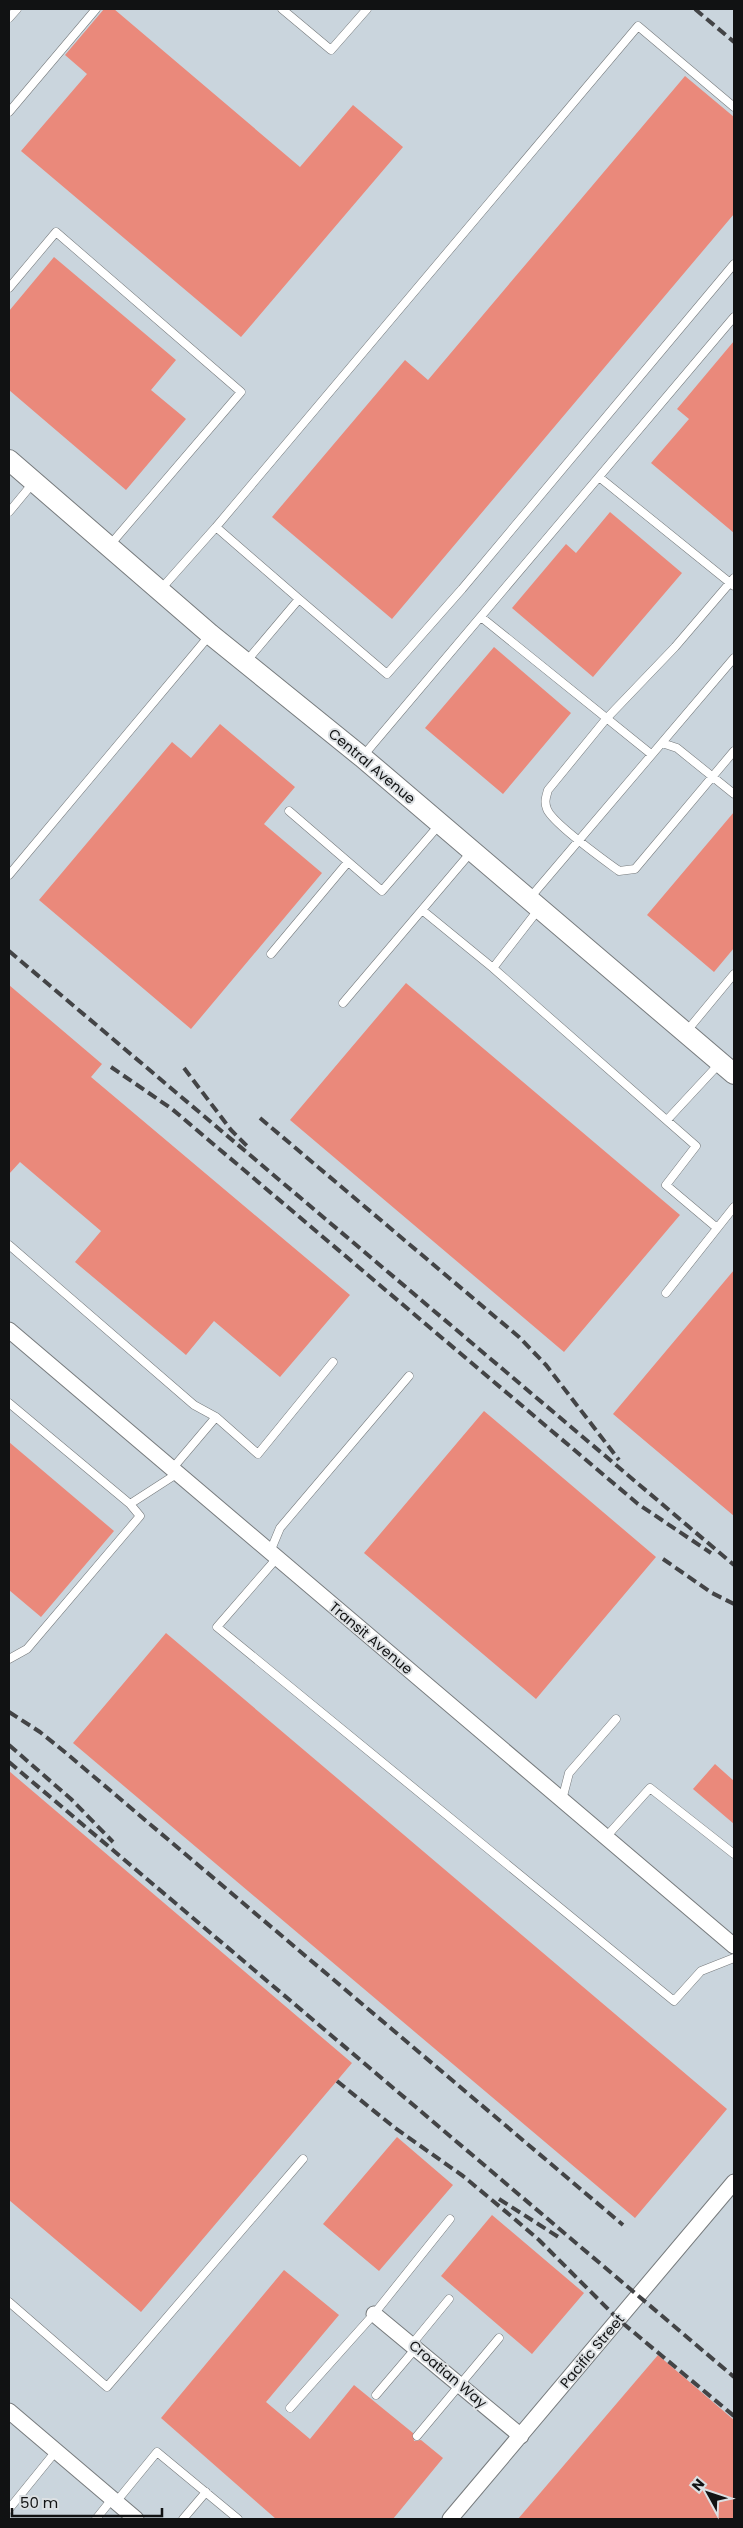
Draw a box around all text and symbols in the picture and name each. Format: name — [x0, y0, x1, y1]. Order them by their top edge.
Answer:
street label: Central Avenue — [324, 724, 420, 809]
street label: Transit Avenue — [325, 1597, 417, 1679]
street label: Pacific Street — [555, 2310, 629, 2392]
street label: Croatian Way — [405, 2335, 491, 2413]
north arrow — [683, 2468, 733, 2518]
text: N — [687, 2474, 709, 2495]
scale bar — [12, 2486, 162, 2518]
text: 50 m — [20, 2492, 58, 2513]

